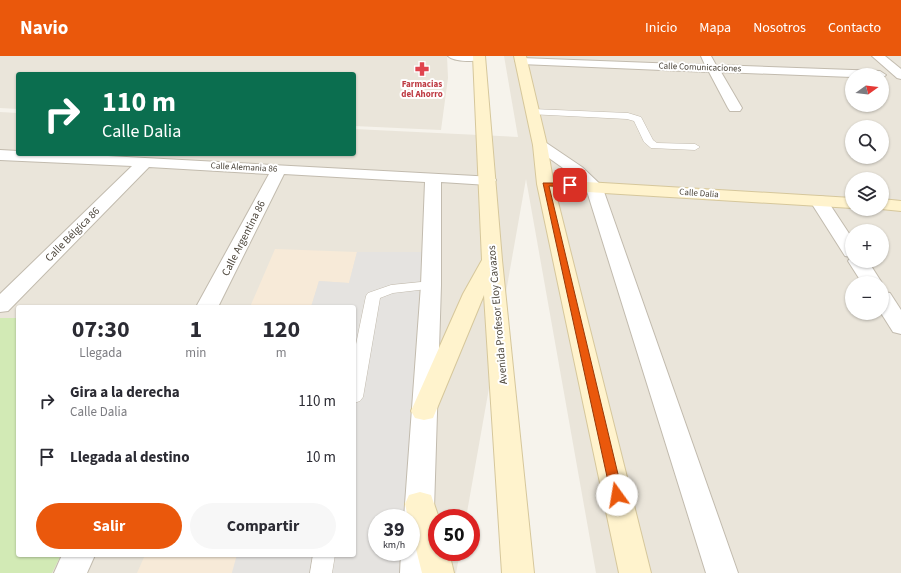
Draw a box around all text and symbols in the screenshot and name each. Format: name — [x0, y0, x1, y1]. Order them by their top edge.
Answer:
text: Navio — [20, 15, 68, 42]
text: Inicio — [645, 18, 677, 38]
text: Mapa — [699, 18, 731, 38]
text: Nosotros — [753, 18, 806, 38]
text: Contacto — [828, 18, 881, 38]
street label: Calle Comunicaciones — [658, 60, 742, 75]
pharmacy icon: Farmacias del Ahorro — [414, 61, 430, 77]
north arrow — [845, 68, 889, 112]
map controls — [845, 68, 889, 320]
place label: Farmacias del Ahorro — [401, 78, 443, 101]
text: 110 m — [102, 82, 176, 122]
icon: right — [36, 88, 88, 140]
text: Calle Dalia — [102, 119, 181, 144]
button: search — [845, 120, 889, 164]
street label: Calle Alemania 86 — [210, 159, 278, 176]
pin — [553, 168, 587, 202]
button: layers — [845, 172, 889, 216]
icon: arrive — [559, 174, 581, 196]
street label: Calle Dalia — [679, 186, 719, 201]
street label: Calle Argentina 86 — [218, 197, 269, 279]
street label: Calle Bélgica 86 — [42, 203, 103, 265]
button: + — [845, 224, 889, 268]
street label: Avenida Profesor Eloy Cavazos — [484, 245, 511, 385]
button: − — [845, 276, 889, 320]
text: 07:30 — [72, 312, 130, 347]
text: 1 — [190, 312, 202, 347]
text: 120 — [262, 312, 300, 347]
text: Llegada — [79, 344, 122, 362]
text: min — [185, 344, 206, 362]
text: m — [276, 344, 287, 362]
text: Gira a la derecha — [70, 382, 180, 403]
icon: right — [36, 390, 58, 412]
text: 110 m — [298, 391, 336, 412]
text: Calle Dalia — [70, 403, 127, 421]
icon: arrive — [36, 446, 58, 468]
text: Llegada al destino — [70, 447, 190, 468]
text: 10 m — [306, 447, 336, 468]
position arrow — [596, 474, 638, 516]
button: Salir — [36, 503, 182, 549]
button: Compartir — [190, 503, 336, 549]
speed limit sign: 50 — [428, 509, 480, 561]
text: 39 — [383, 516, 405, 544]
text: km/h — [383, 538, 405, 552]

